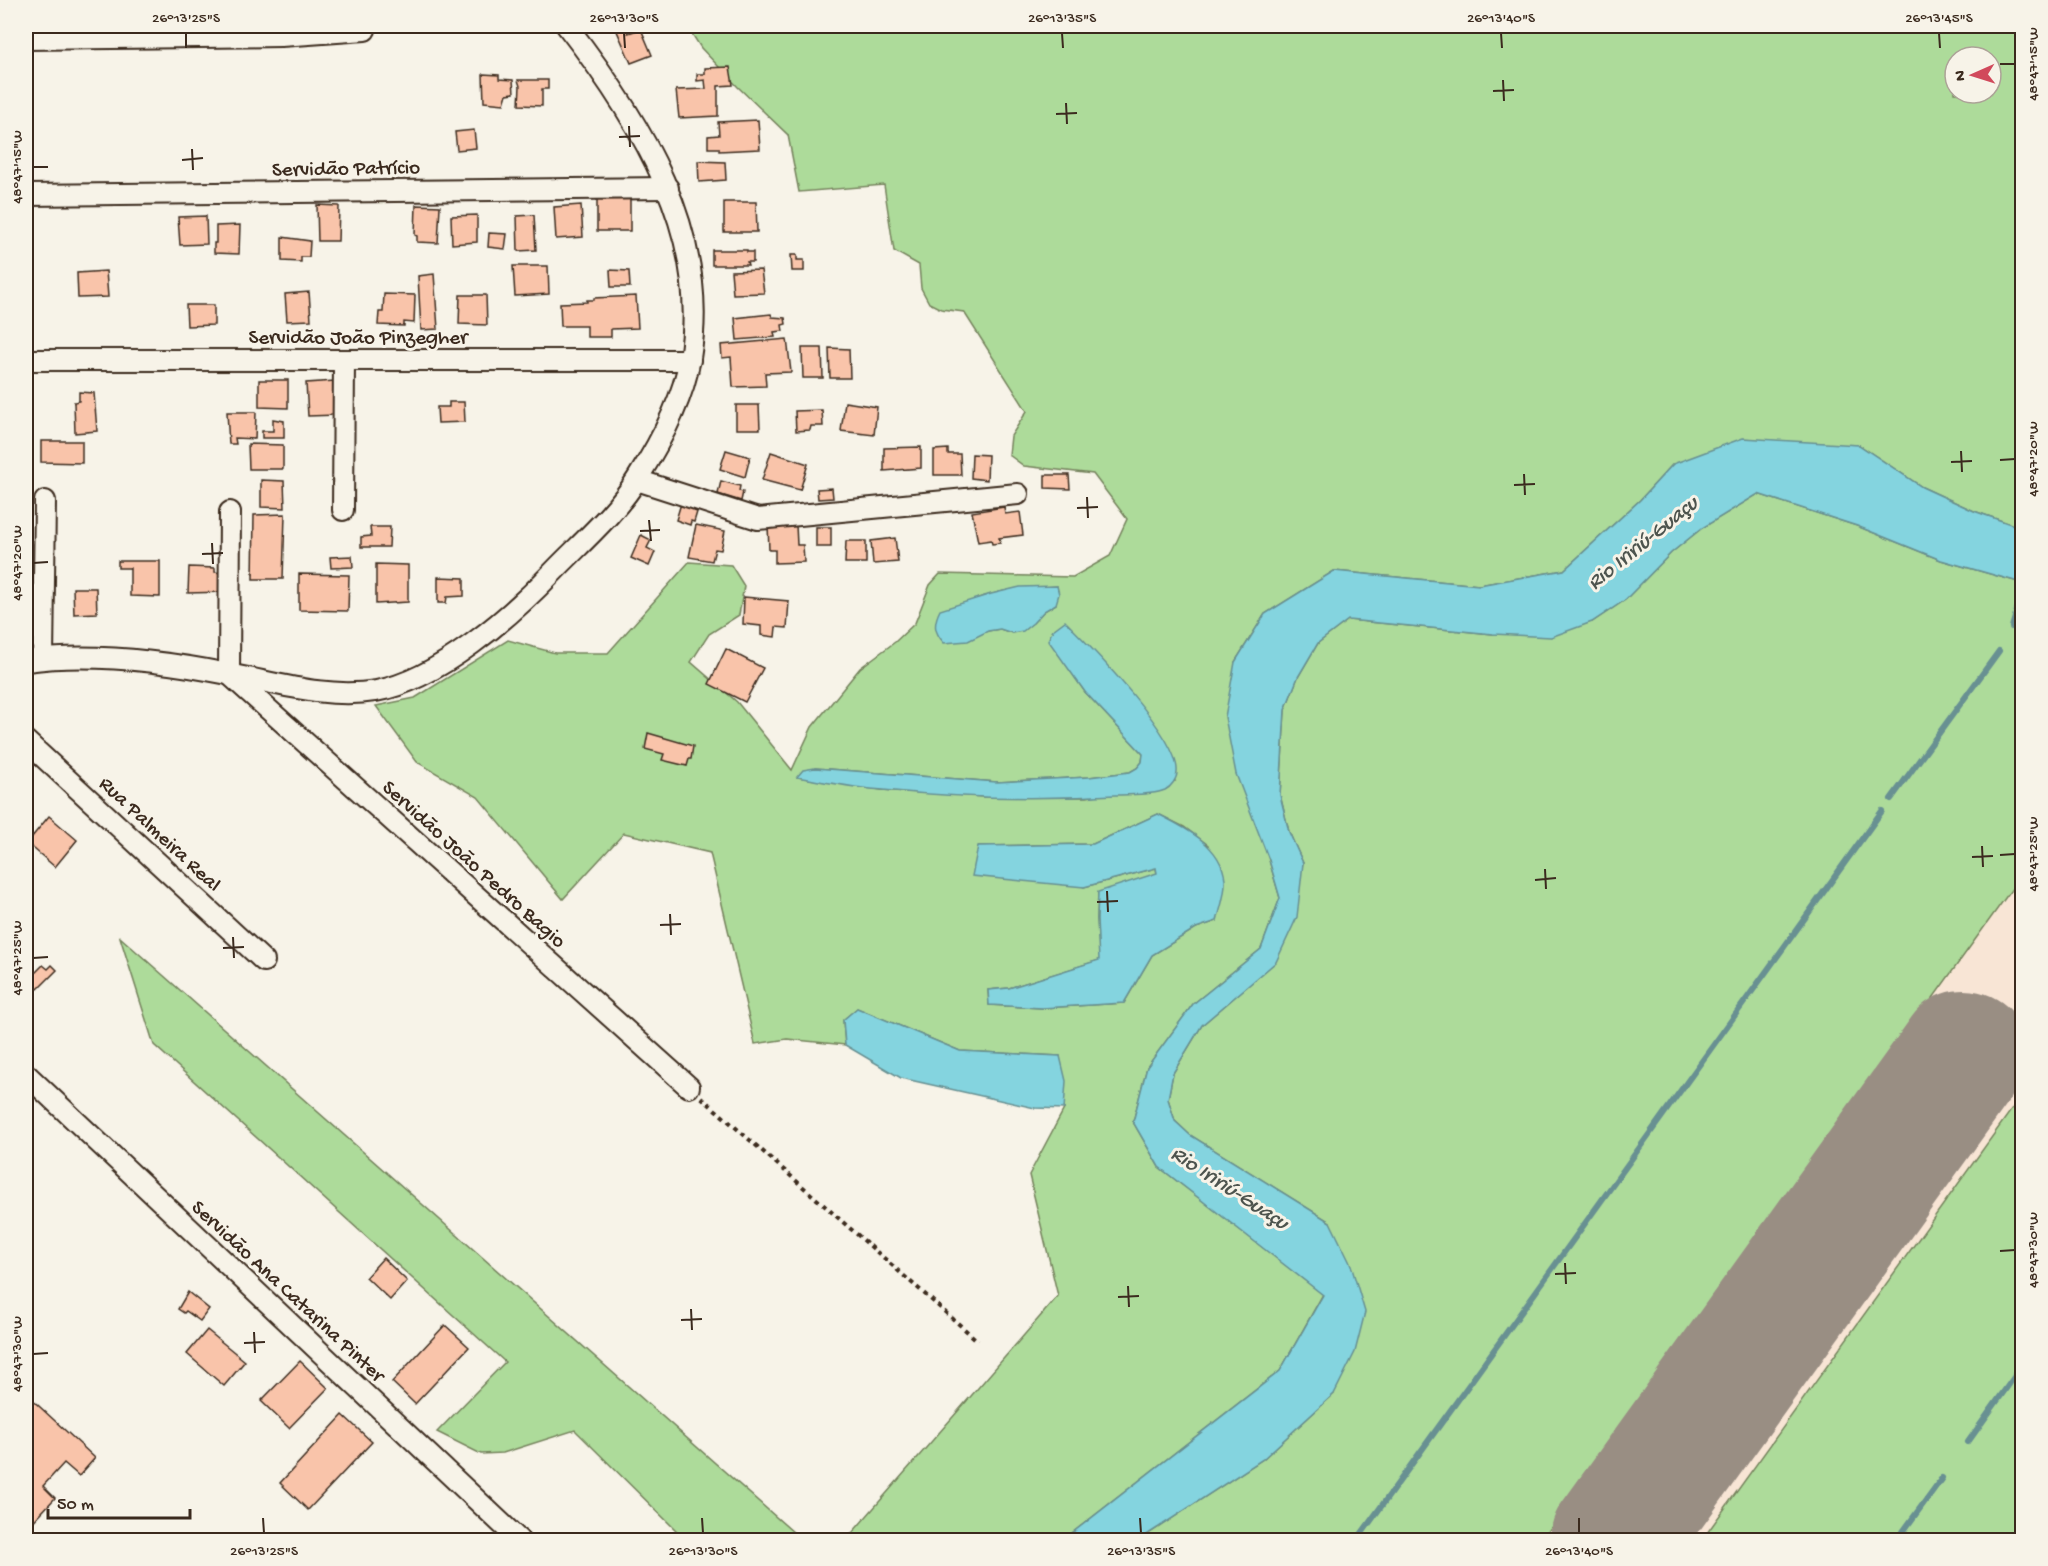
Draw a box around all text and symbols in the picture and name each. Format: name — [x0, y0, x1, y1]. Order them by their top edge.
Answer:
text: 26°13'25"S — [152, 10, 220, 28]
text: 26°13'30"S — [590, 10, 658, 28]
text: 26°13'35"S — [1028, 10, 1096, 28]
text: 26°13'40"S — [1467, 10, 1535, 28]
text: 26°13'45"S — [1905, 10, 1973, 28]
text: 48°47'15"W — [2025, 27, 2043, 101]
north arrow — [1943, 45, 2003, 105]
text: N — [1952, 69, 1971, 81]
text: 48°47'15"W — [9, 130, 27, 204]
street label: Servidão Patrício — [272, 157, 420, 184]
street label: Servidão João Pinzegher — [249, 327, 469, 352]
text: 48°47'20"W — [2025, 421, 2043, 497]
water label: Rio Iririú-Guaçu — [1583, 491, 1705, 597]
text: 48°47'20"W — [9, 525, 27, 601]
street label: Rua Palmeira Real — [92, 773, 225, 899]
street label: Servidão João Pedro Bagio — [375, 776, 570, 955]
text: 48°47'25"W — [2025, 816, 2043, 892]
text: 48°47'25"W — [9, 920, 27, 996]
water label: Rio Iririú-Guaçu — [1165, 1142, 1294, 1238]
street label: Servidão Ana Catarina Pinter — [185, 1196, 390, 1390]
text: 48°47'30"W — [2025, 1212, 2043, 1288]
text: 48°47'30"W — [9, 1316, 27, 1392]
scale bar — [48, 1482, 190, 1520]
text: 50 m — [57, 1495, 94, 1516]
text: 26°13'25"S — [230, 1543, 298, 1561]
text: 26°13'30"S — [669, 1543, 737, 1561]
text: 26°13'35"S — [1107, 1543, 1175, 1561]
text: 26°13'40"S — [1545, 1543, 1613, 1561]

